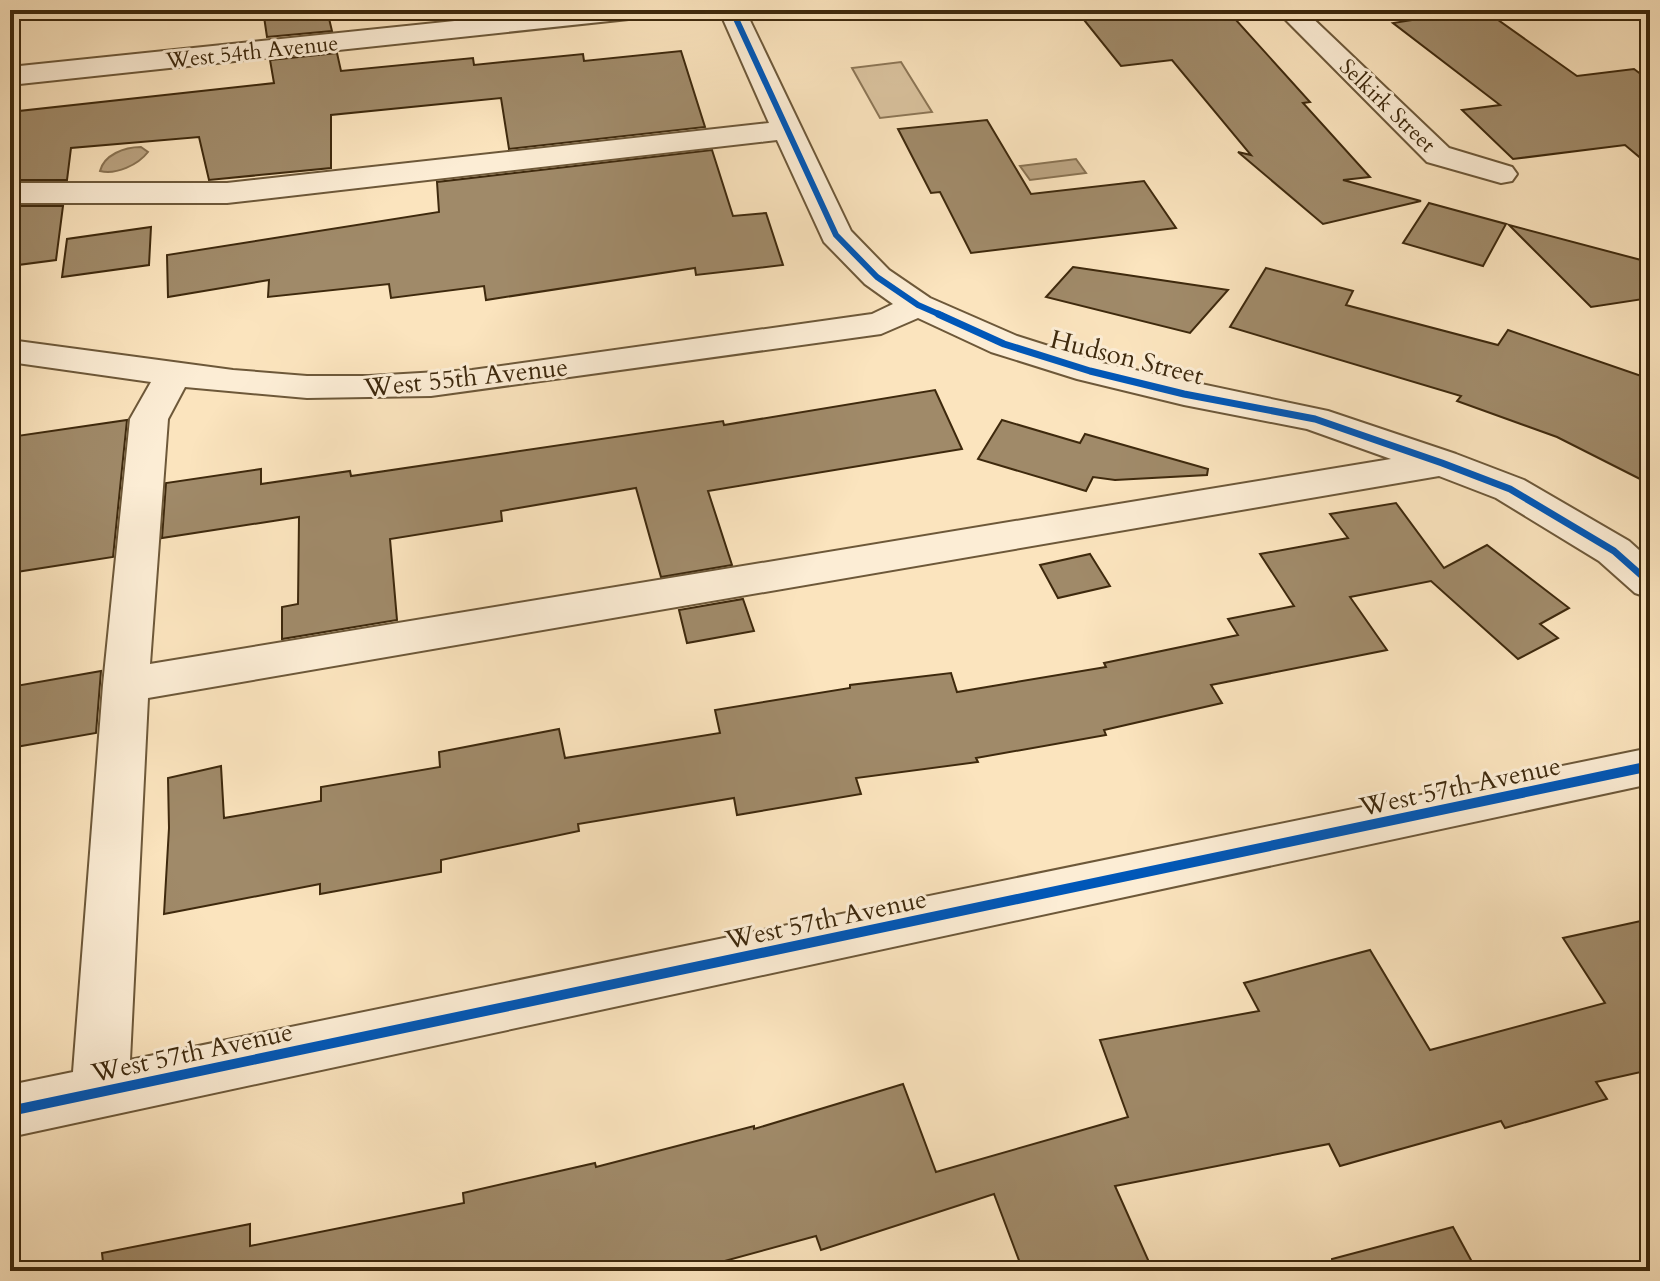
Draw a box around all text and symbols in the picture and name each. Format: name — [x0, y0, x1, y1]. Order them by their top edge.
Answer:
street label: West 54th Avenue — [163, 28, 340, 76]
street label: Selkirk Street — [1333, 52, 1442, 159]
street label: Hudson Street — [1047, 322, 1207, 393]
street label: West 55th Avenue — [361, 349, 570, 406]
street label: West 57th Avenue — [1355, 748, 1564, 825]
street label: West 57th Avenue — [721, 881, 930, 958]
street label: West 57th Avenue — [87, 1014, 296, 1091]

